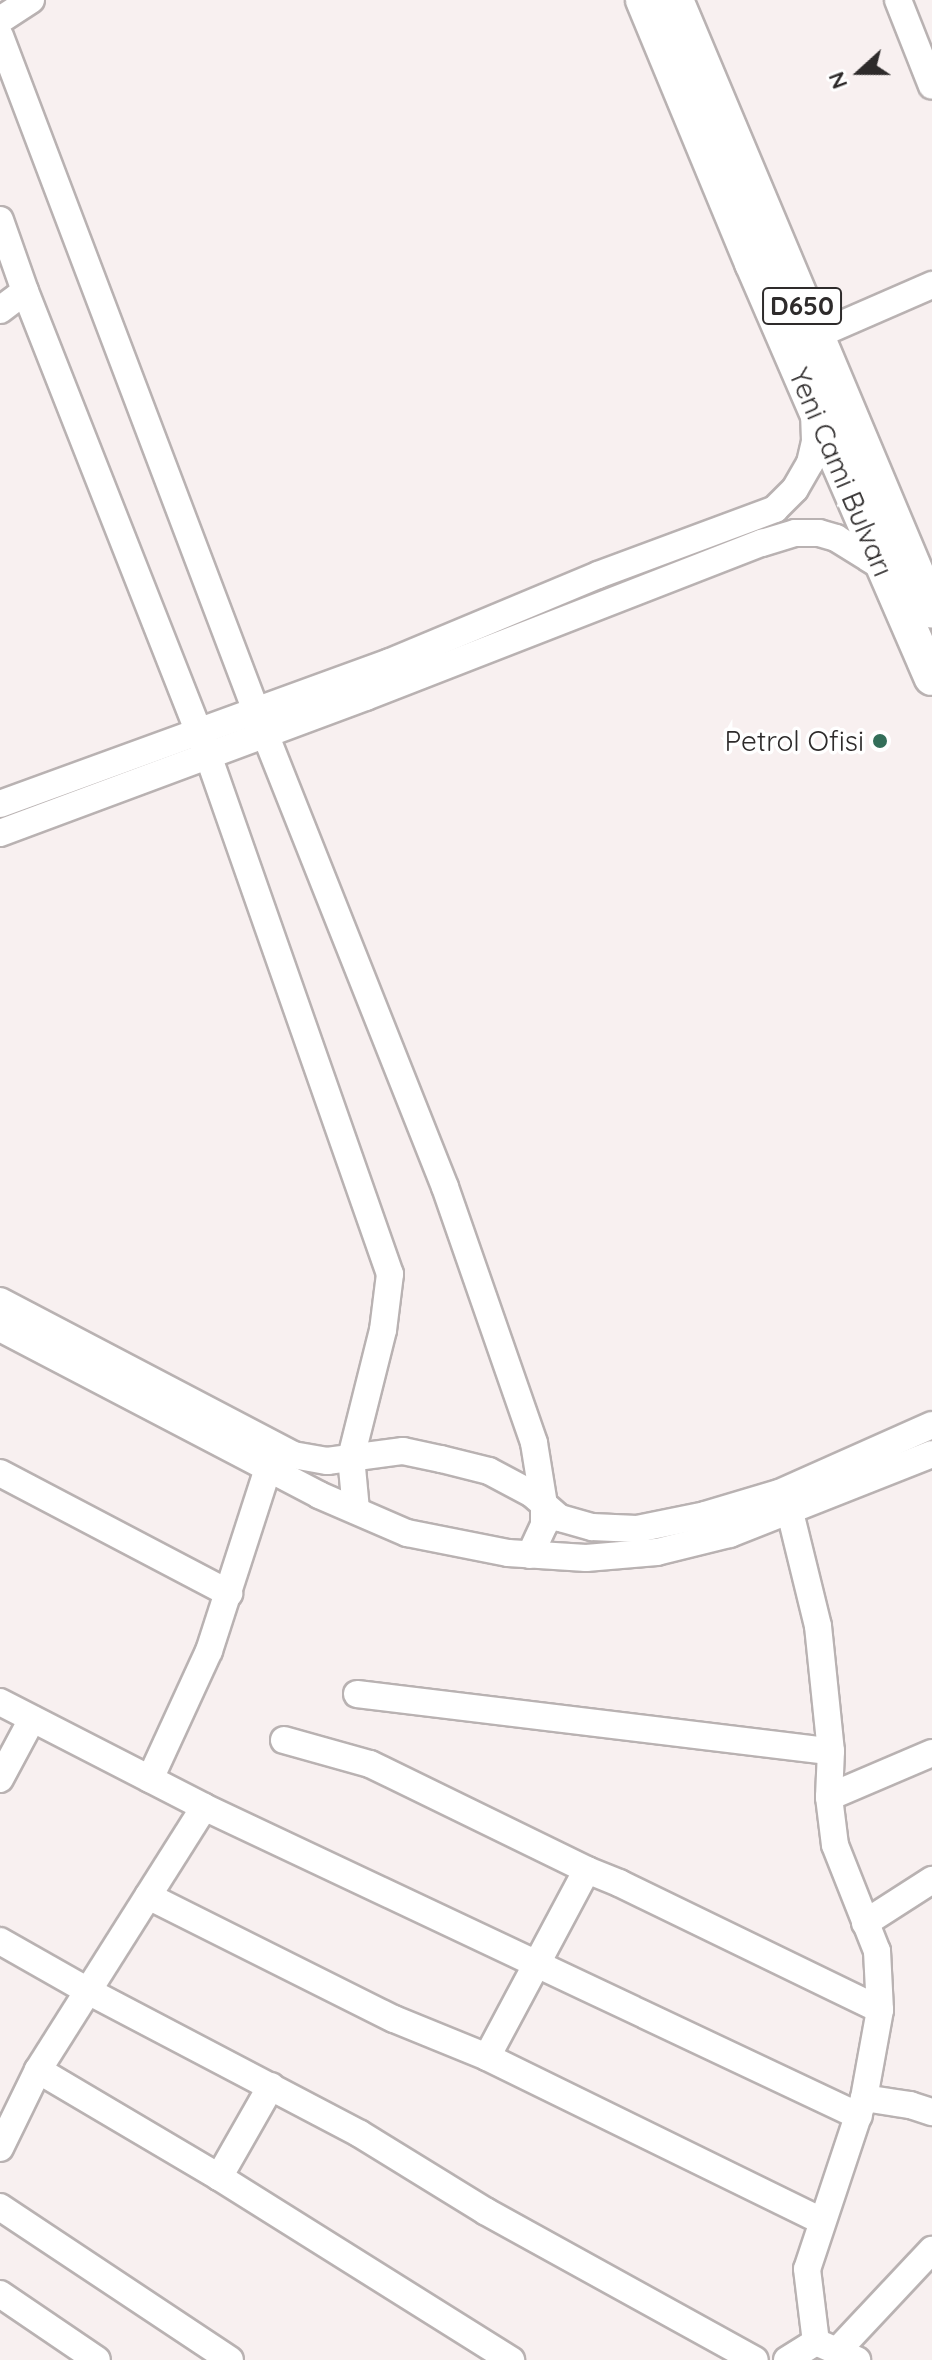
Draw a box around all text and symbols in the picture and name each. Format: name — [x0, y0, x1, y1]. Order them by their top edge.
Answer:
north arrow — [820, 32, 900, 112]
text: N — [822, 68, 854, 93]
road number: D650 — [762, 284, 842, 328]
street label: Yeni Cami Bulvarı — [782, 363, 900, 581]
place label: Petrol Ofisi — [725, 724, 864, 758]
marker: Petrol Ofisi — [871, 732, 889, 750]

